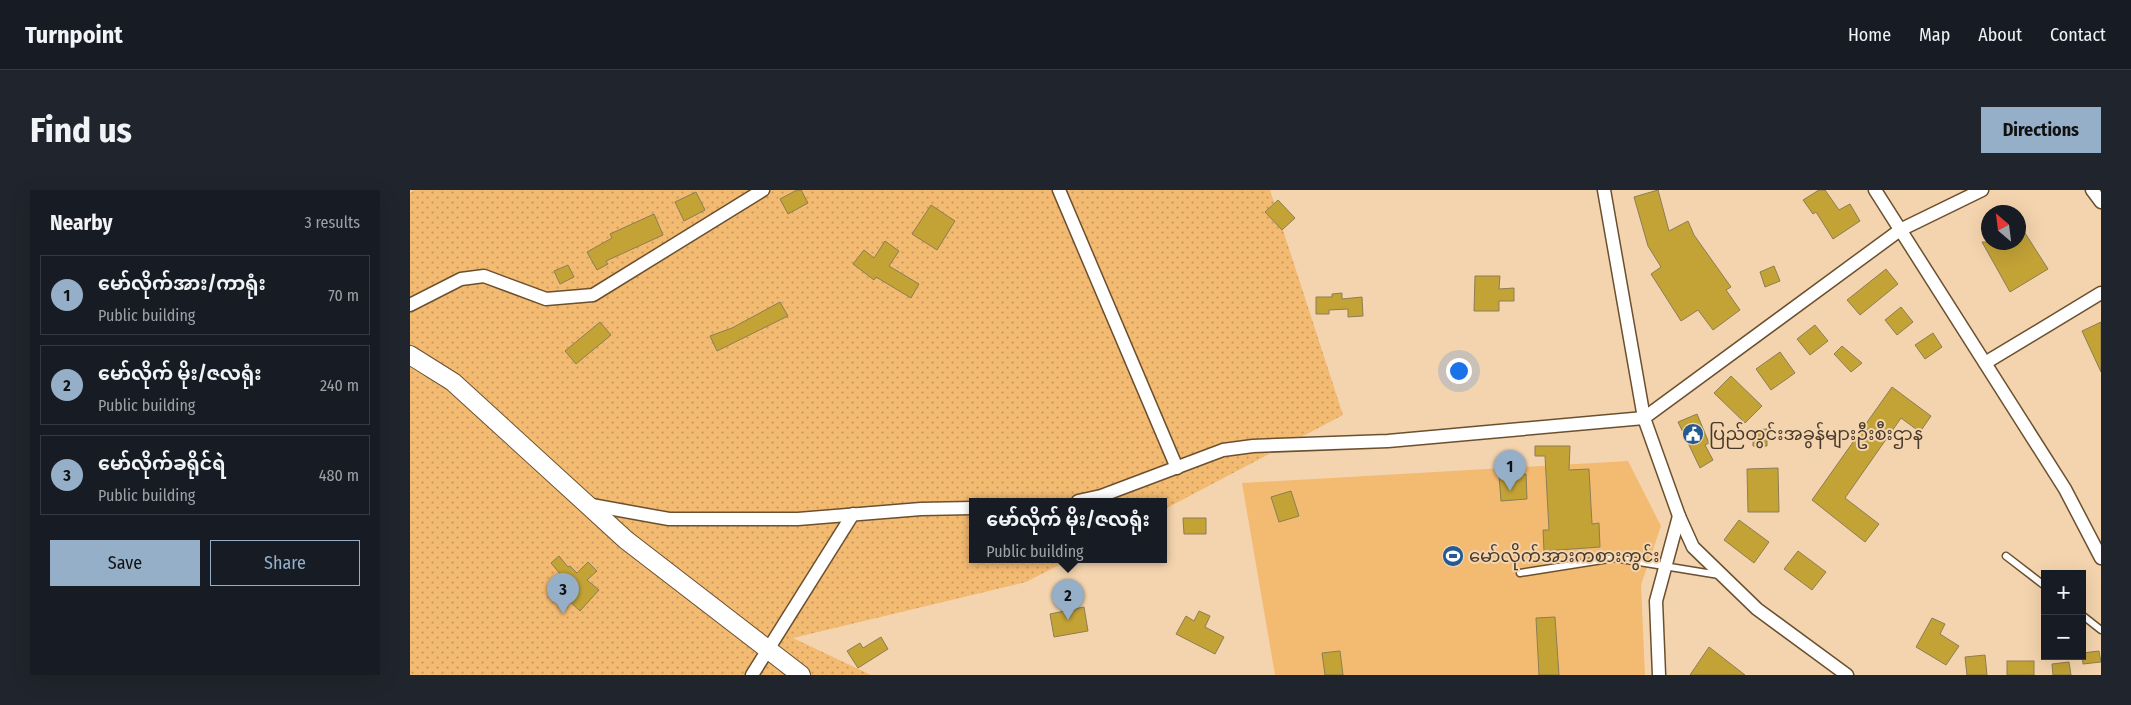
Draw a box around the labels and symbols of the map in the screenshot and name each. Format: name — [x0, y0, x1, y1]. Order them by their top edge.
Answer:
north arrow — [1981, 205, 2026, 250]
your location — [1446, 358, 1472, 384]
place label: ပြည်တွင်းအခွန်များဦးစီးဌာန — [1709, 420, 1923, 449]
public building icon: ပြည်တွင်းအခွန်များဦးစီးဌာန — [1681, 422, 1705, 446]
pin: 1 — [1494, 450, 1526, 491]
place label: မော်လိုက်အားကစားကွင်း — [1469, 542, 1660, 571]
sports icon: မော်လိုက်အားကစားကွင်း — [1441, 544, 1465, 568]
pin: 3 — [547, 573, 579, 614]
pin: 2 — [1052, 579, 1084, 620]

